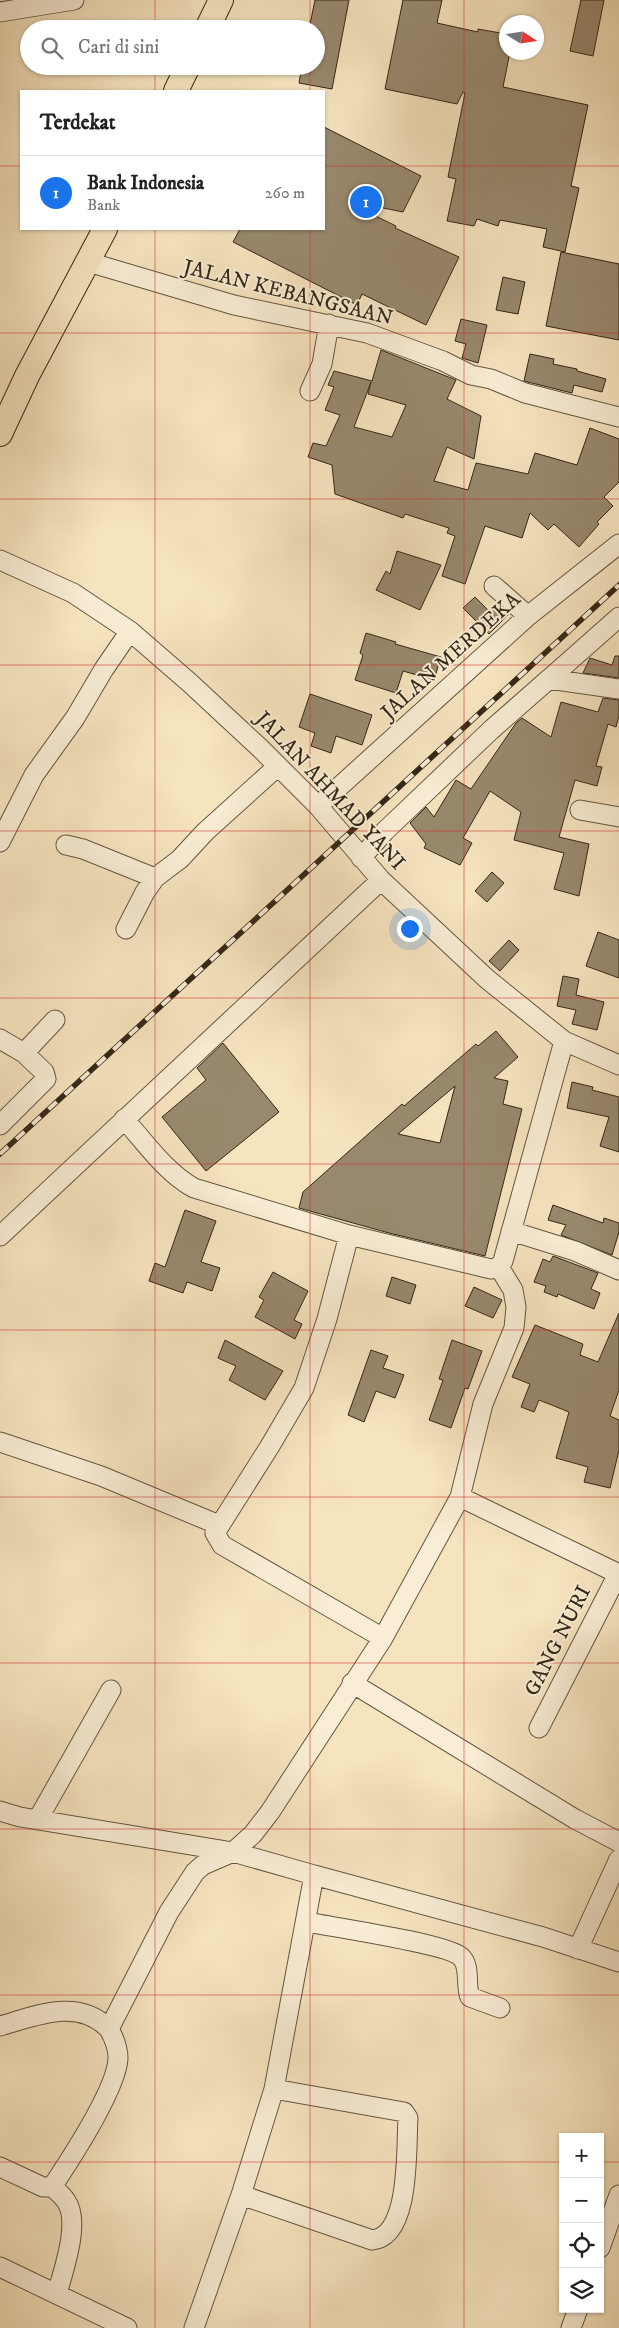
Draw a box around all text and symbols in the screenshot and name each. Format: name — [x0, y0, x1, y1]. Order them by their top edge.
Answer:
north arrow — [499, 15, 544, 60]
search box — [20, 20, 325, 75]
icon: search — [38, 34, 66, 62]
text: Cari di sini — [78, 36, 159, 59]
text: Terdekat — [40, 110, 115, 136]
text: Bank Indonesia — [87, 172, 204, 195]
text: 1 — [53, 183, 59, 203]
text: 260 m — [265, 183, 305, 203]
pin: 1 — [350, 183, 382, 221]
text: Bank — [87, 195, 120, 215]
street label: JALAN KEBANGSAAN — [179, 254, 395, 332]
street label: JALAN MERDEKA — [375, 586, 526, 727]
street label: JALAN AHMAD YANI — [248, 705, 410, 876]
your location — [397, 916, 423, 942]
street label: GANG NURI — [519, 1581, 597, 1701]
map controls — [559, 2133, 604, 2313]
button: + — [559, 2133, 604, 2178]
button: − — [559, 2178, 604, 2223]
button: locate — [559, 2223, 604, 2268]
button: layers — [559, 2268, 604, 2313]

